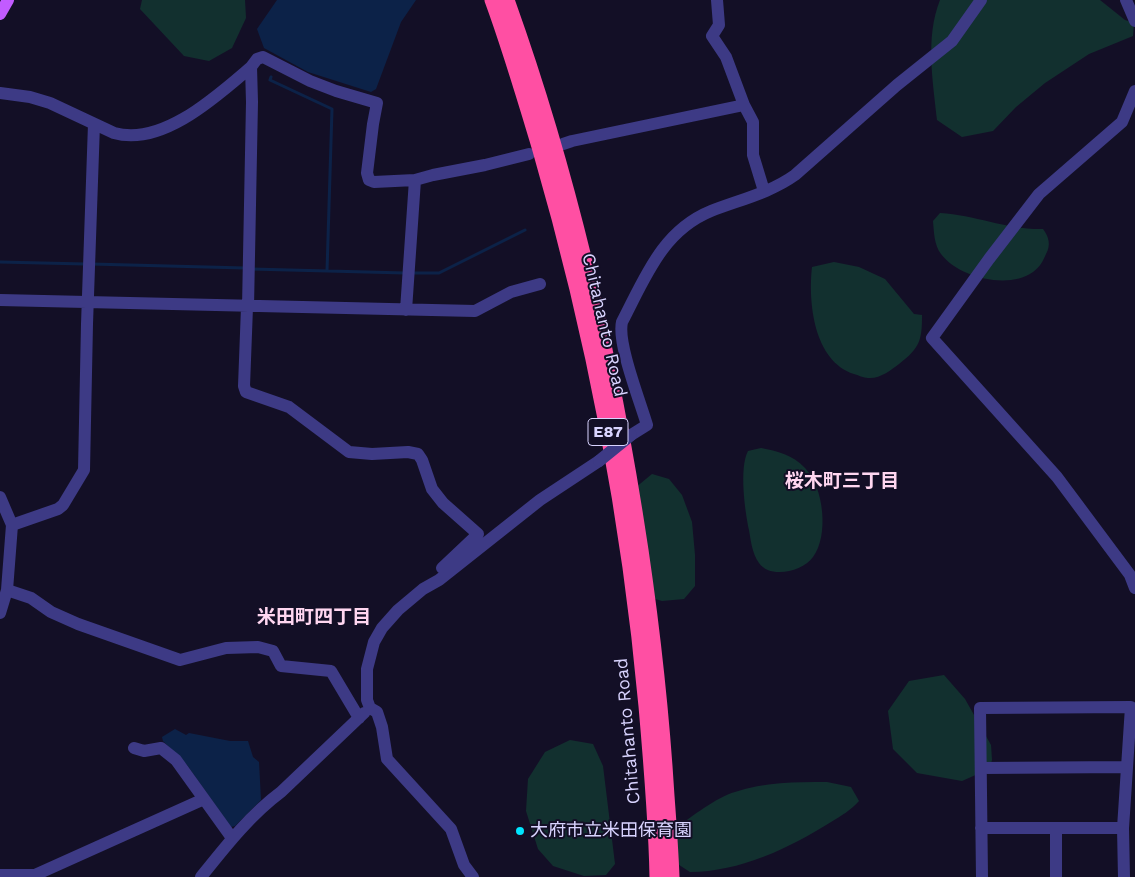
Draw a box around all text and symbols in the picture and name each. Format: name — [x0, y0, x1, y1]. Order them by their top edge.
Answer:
street label: Chitahanto Road — [577, 251, 631, 399]
road number: E87 — [588, 418, 628, 446]
district label: 桜木町三丁目 — [785, 470, 899, 492]
district label: 米田町四丁目 — [257, 606, 371, 628]
street label: Chitahanto Road — [611, 657, 645, 805]
place label: 大府市立米田保育園 — [530, 820, 692, 842]
marker: 大府市立米田保育園 — [514, 825, 526, 837]

